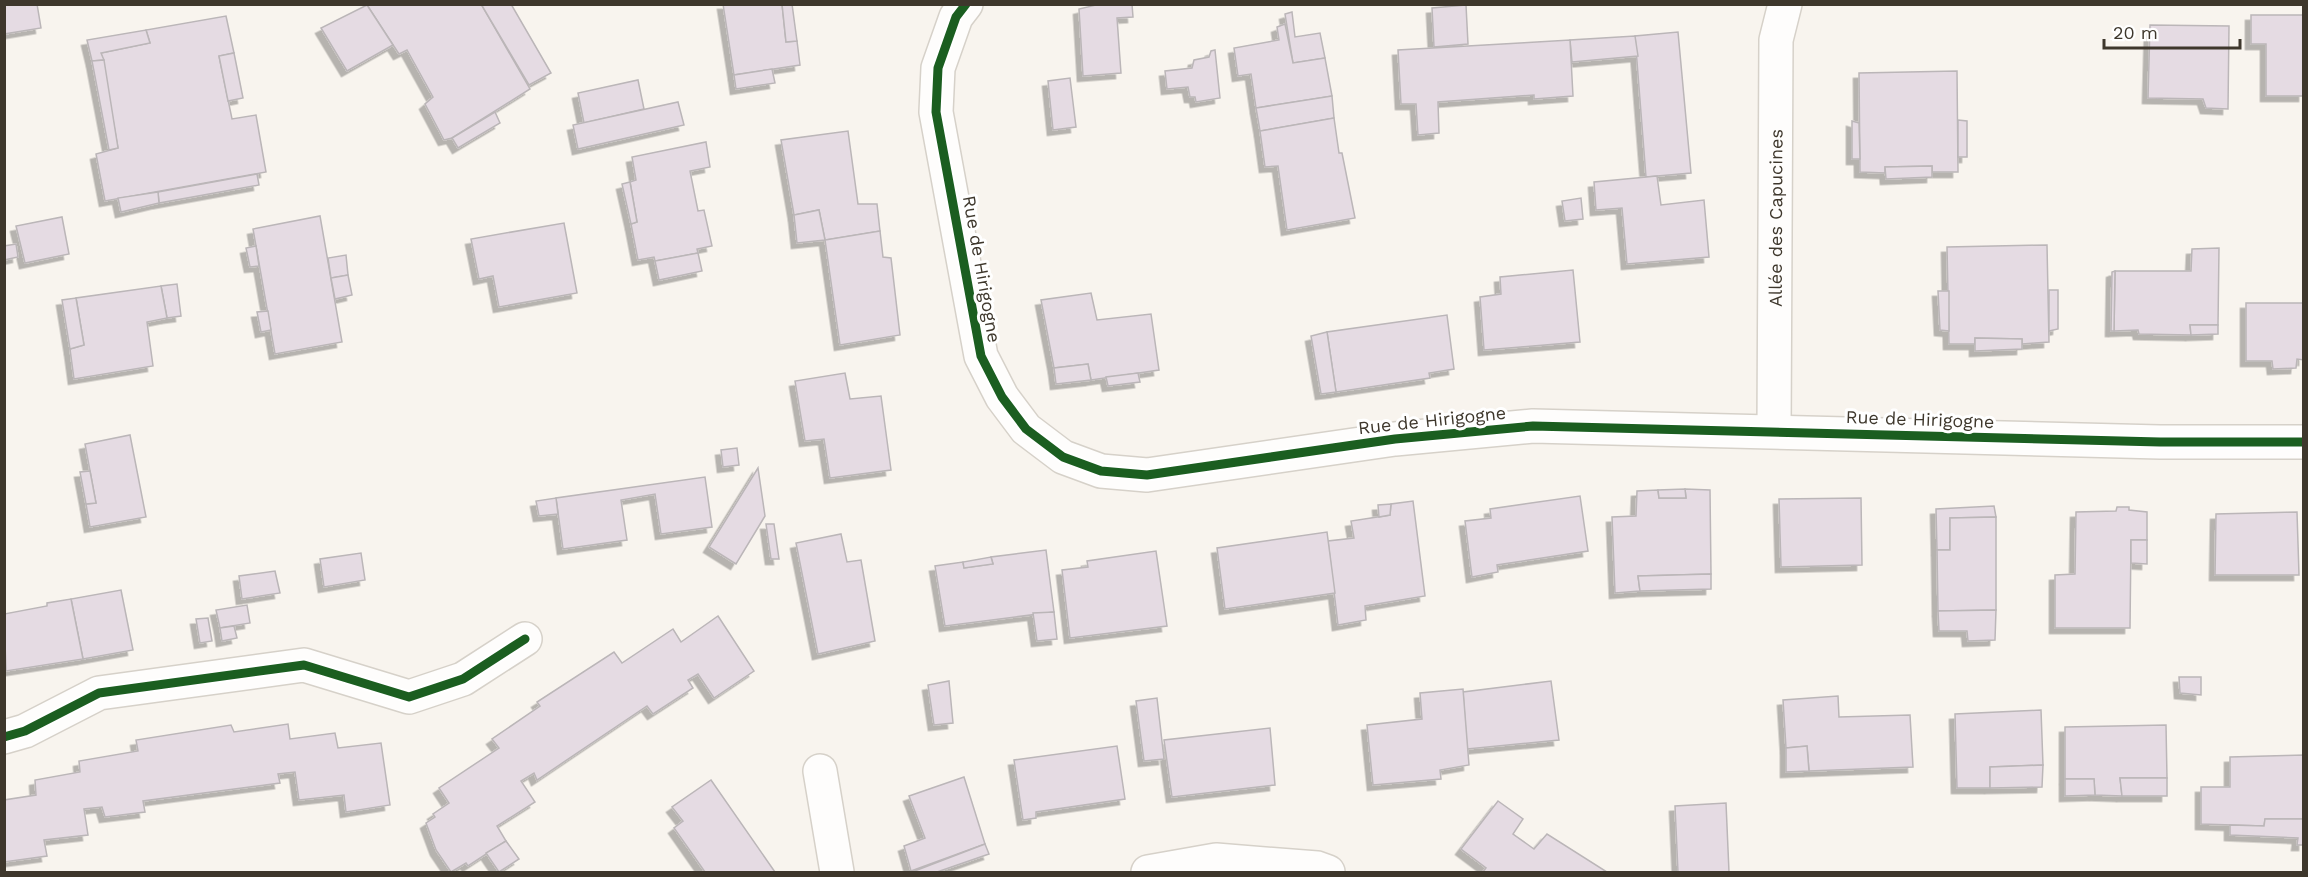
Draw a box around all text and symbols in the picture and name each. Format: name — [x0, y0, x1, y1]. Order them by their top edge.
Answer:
scale bar — [2104, 12, 2240, 50]
text: 20 m — [2113, 22, 2158, 43]
street label: Allée des Capucines — [1764, 129, 1786, 307]
street label: Rue de Hirigogne — [959, 194, 1005, 344]
street label: Rue de Hirigogne — [1357, 402, 1507, 438]
street label: Rue de Hirigogne — [1845, 406, 1995, 432]

